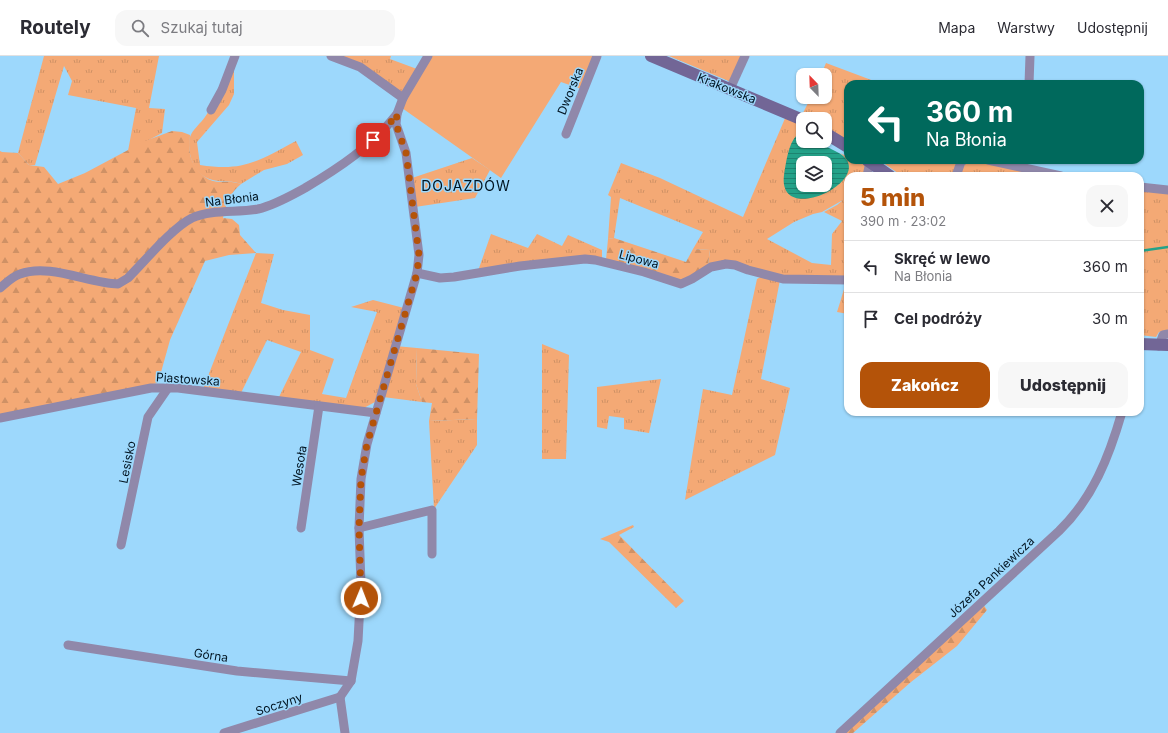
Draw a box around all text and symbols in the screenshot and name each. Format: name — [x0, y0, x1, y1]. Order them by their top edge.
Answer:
search box — [115, 10, 395, 46]
text: Routely — [20, 16, 91, 39]
icon: search — [129, 17, 151, 39]
text: Szukaj tutaj — [161, 18, 243, 37]
text: Mapa — [938, 19, 975, 36]
text: Warstwy — [997, 19, 1055, 36]
text: Udostępnij — [1077, 19, 1148, 36]
street label: Dworska — [554, 65, 586, 117]
north arrow — [796, 68, 832, 104]
map controls — [796, 68, 832, 192]
street label: Krakowska — [695, 69, 759, 107]
text: 360 m — [926, 95, 1013, 129]
icon: left — [860, 96, 912, 148]
button: search — [796, 112, 832, 148]
pin — [356, 123, 390, 157]
icon: arrive — [362, 129, 384, 151]
text: Na Błonia — [926, 129, 1007, 150]
button: layers — [796, 156, 832, 192]
district label: DOJAZDÓW — [421, 177, 511, 194]
text: 5 min — [860, 183, 925, 212]
button: close — [1086, 185, 1128, 227]
street label: Na Błonia — [204, 188, 260, 210]
text: 390 m · 23:02 — [860, 213, 946, 229]
street label: Lipowa — [617, 247, 661, 271]
text: Skręć w lewo — [894, 249, 990, 268]
icon: left — [860, 256, 882, 278]
text: 360 m — [1083, 257, 1128, 276]
text: Na Błonia — [894, 268, 952, 284]
icon: arrive — [860, 308, 882, 330]
text: Cel podróży — [894, 309, 982, 328]
text: 30 m — [1092, 309, 1128, 328]
button: Zakończ — [860, 362, 990, 408]
button: Udostępnij — [998, 362, 1128, 408]
street label: Piastowska — [156, 369, 220, 389]
street label: Lesisko — [116, 440, 138, 484]
street label: Wesoła — [288, 444, 310, 488]
street label: Józefa Pankiewicza — [945, 533, 1037, 621]
position arrow — [340, 577, 382, 619]
street label: Górna — [193, 645, 229, 665]
street label: Soczyny — [254, 689, 305, 719]

